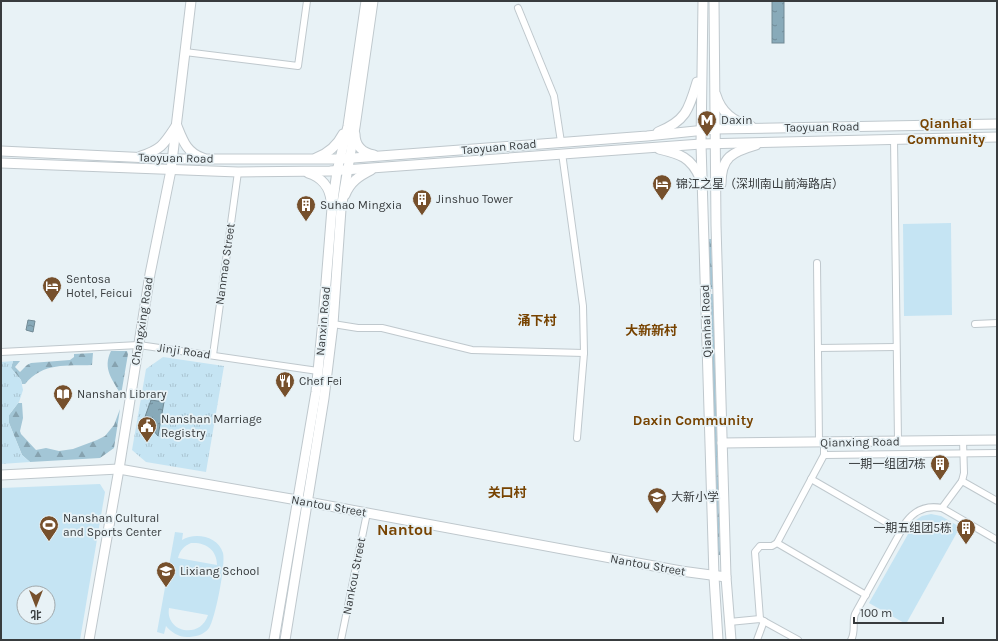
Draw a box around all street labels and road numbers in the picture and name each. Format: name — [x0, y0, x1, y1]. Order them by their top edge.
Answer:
street label: Taoyuan Road — [784, 119, 860, 135]
street label: Taoyuan Road — [461, 137, 537, 157]
street label: Taoyuan Road — [138, 150, 214, 166]
street label: Nanmao Street — [212, 222, 238, 306]
street label: Changxing Road — [128, 276, 156, 366]
street label: Qianhai Road — [698, 284, 714, 358]
street label: Nanxin Road — [313, 286, 333, 356]
street label: Jinji Road — [157, 340, 211, 362]
street label: Qianxing Road — [820, 434, 900, 450]
street label: Nantou Street — [290, 492, 368, 520]
street label: Nankou Street — [340, 536, 368, 616]
street label: Nantou Street — [609, 551, 687, 579]

